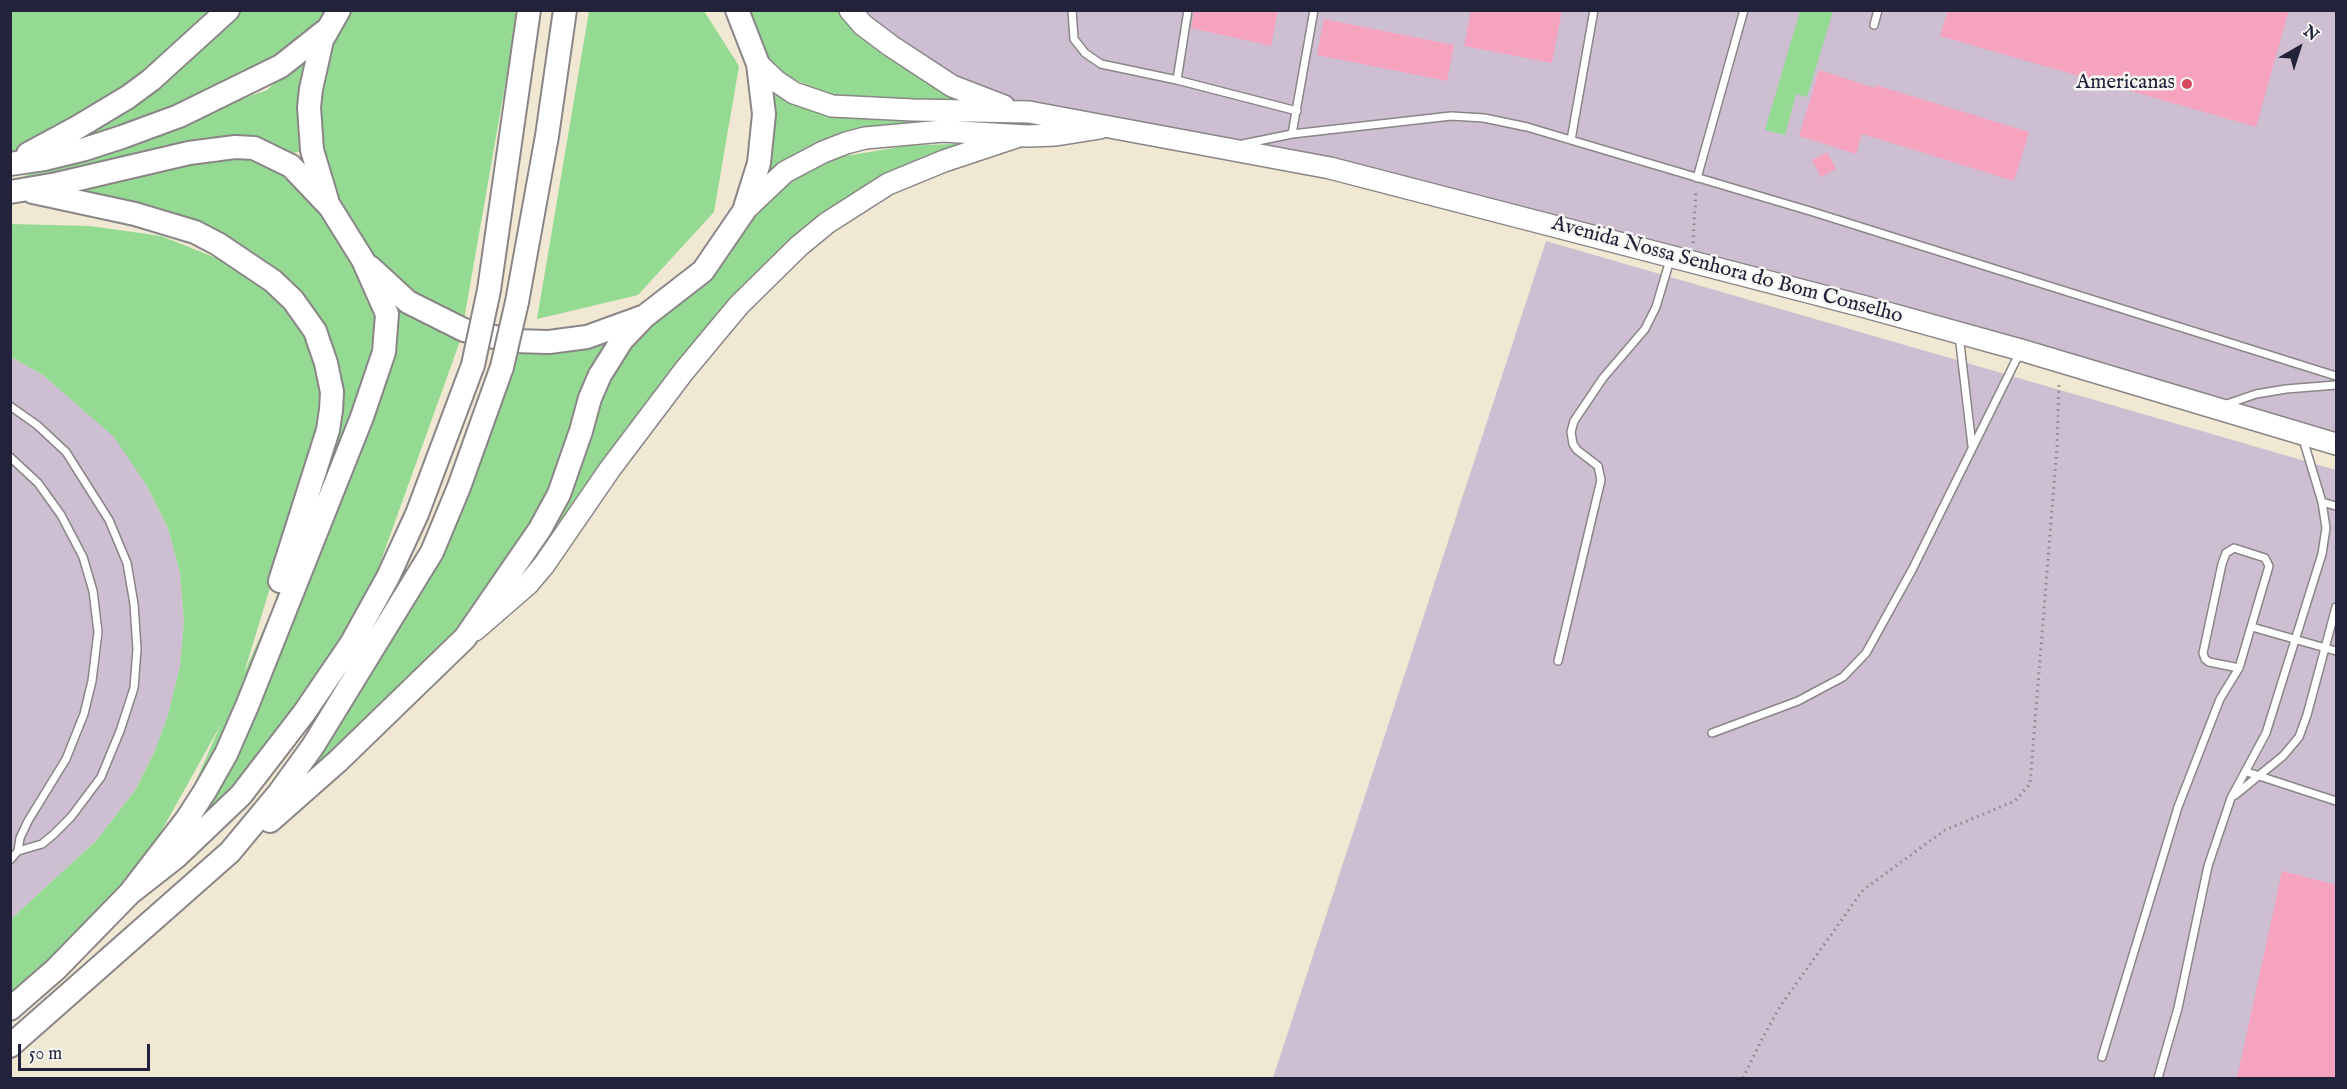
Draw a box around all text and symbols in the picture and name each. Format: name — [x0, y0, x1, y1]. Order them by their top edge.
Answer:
north arrow — [2269, 18, 2329, 78]
text: N — [2299, 22, 2322, 46]
place label: Americanas — [2076, 71, 2175, 97]
marker: Americanas — [2180, 77, 2194, 91]
street label: Avenida Nossa Senhora do Bom Conselho — [1549, 212, 1905, 330]
scale bar — [21, 1032, 153, 1070]
text: 50 m — [29, 1043, 62, 1066]

